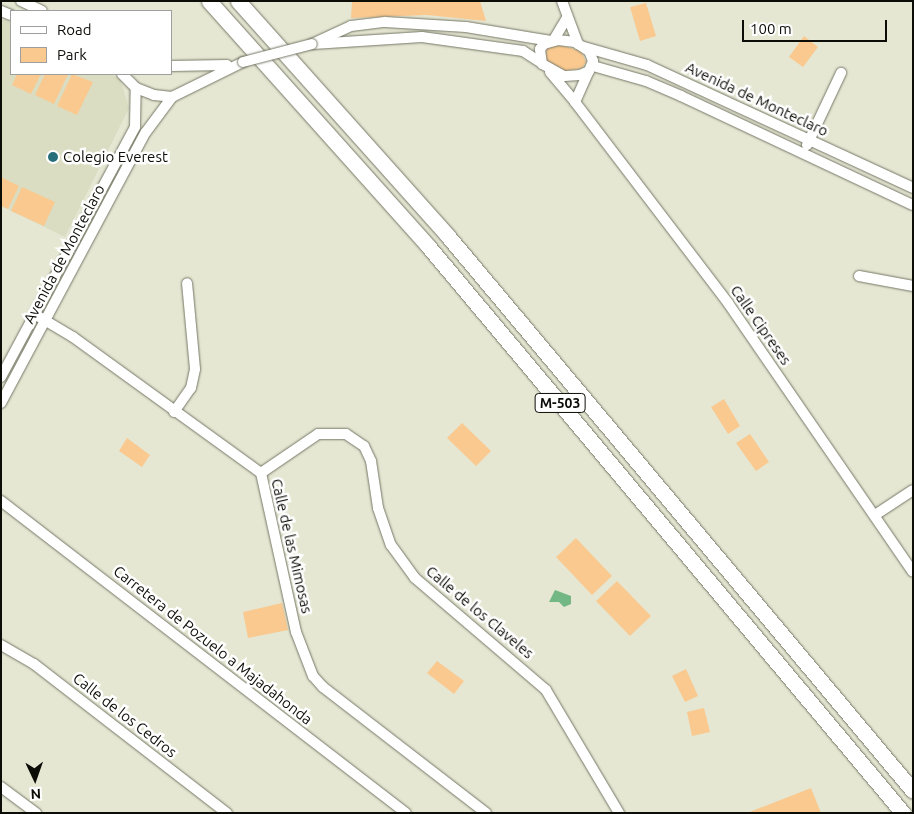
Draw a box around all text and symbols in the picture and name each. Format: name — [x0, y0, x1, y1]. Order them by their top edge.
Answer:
legend — [10, 10, 172, 75]
scale bar — [744, 10, 889, 42]
text: 100 m — [750, 20, 792, 37]
text: Road — [57, 21, 92, 38]
text: Park — [57, 46, 87, 63]
street label: Avenida de Monteclaro — [683, 58, 831, 140]
place label: Colegio Everest — [63, 148, 168, 166]
marker: Colegio Everest — [47, 151, 59, 163]
street label: Avenida de Monteclaro — [20, 181, 108, 327]
street label: Calle Cipreses — [727, 282, 795, 368]
road number: M-503 — [534, 392, 586, 414]
street label: Calle de las Mimosas — [268, 477, 316, 615]
street label: Carretera de Pozuelo a Majadahonda — [110, 562, 316, 728]
street label: Calle de los Claveles — [423, 562, 537, 662]
street label: Calle de los Cedros — [69, 669, 181, 761]
north arrow — [10, 754, 60, 804]
text: N — [30, 786, 41, 802]

